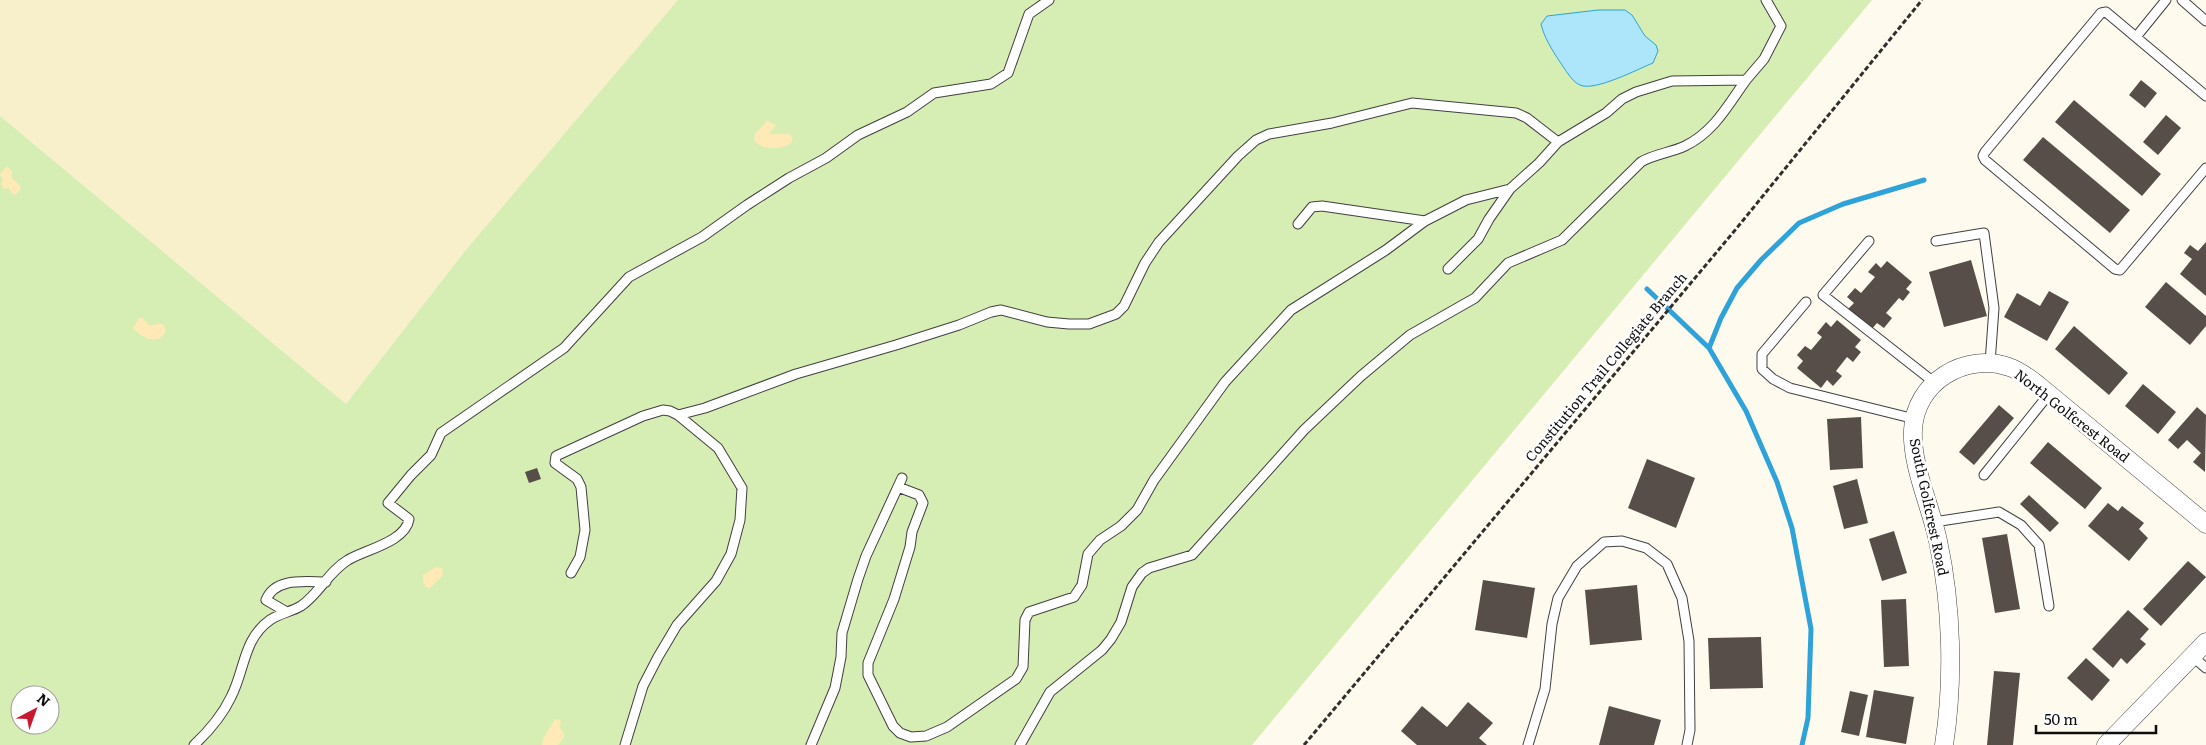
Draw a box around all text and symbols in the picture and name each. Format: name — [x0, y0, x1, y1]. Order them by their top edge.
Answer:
street label: Constitution Trail Collegiate Branch — [1520, 267, 1691, 465]
street label: North Golfcrest Road — [2011, 364, 2135, 467]
street label: South Golfcrest Road — [1906, 436, 1954, 578]
north arrow — [10, 685, 60, 735]
text: N — [33, 688, 55, 711]
scale bar — [2036, 702, 2156, 734]
text: 50 m — [2044, 707, 2078, 730]

